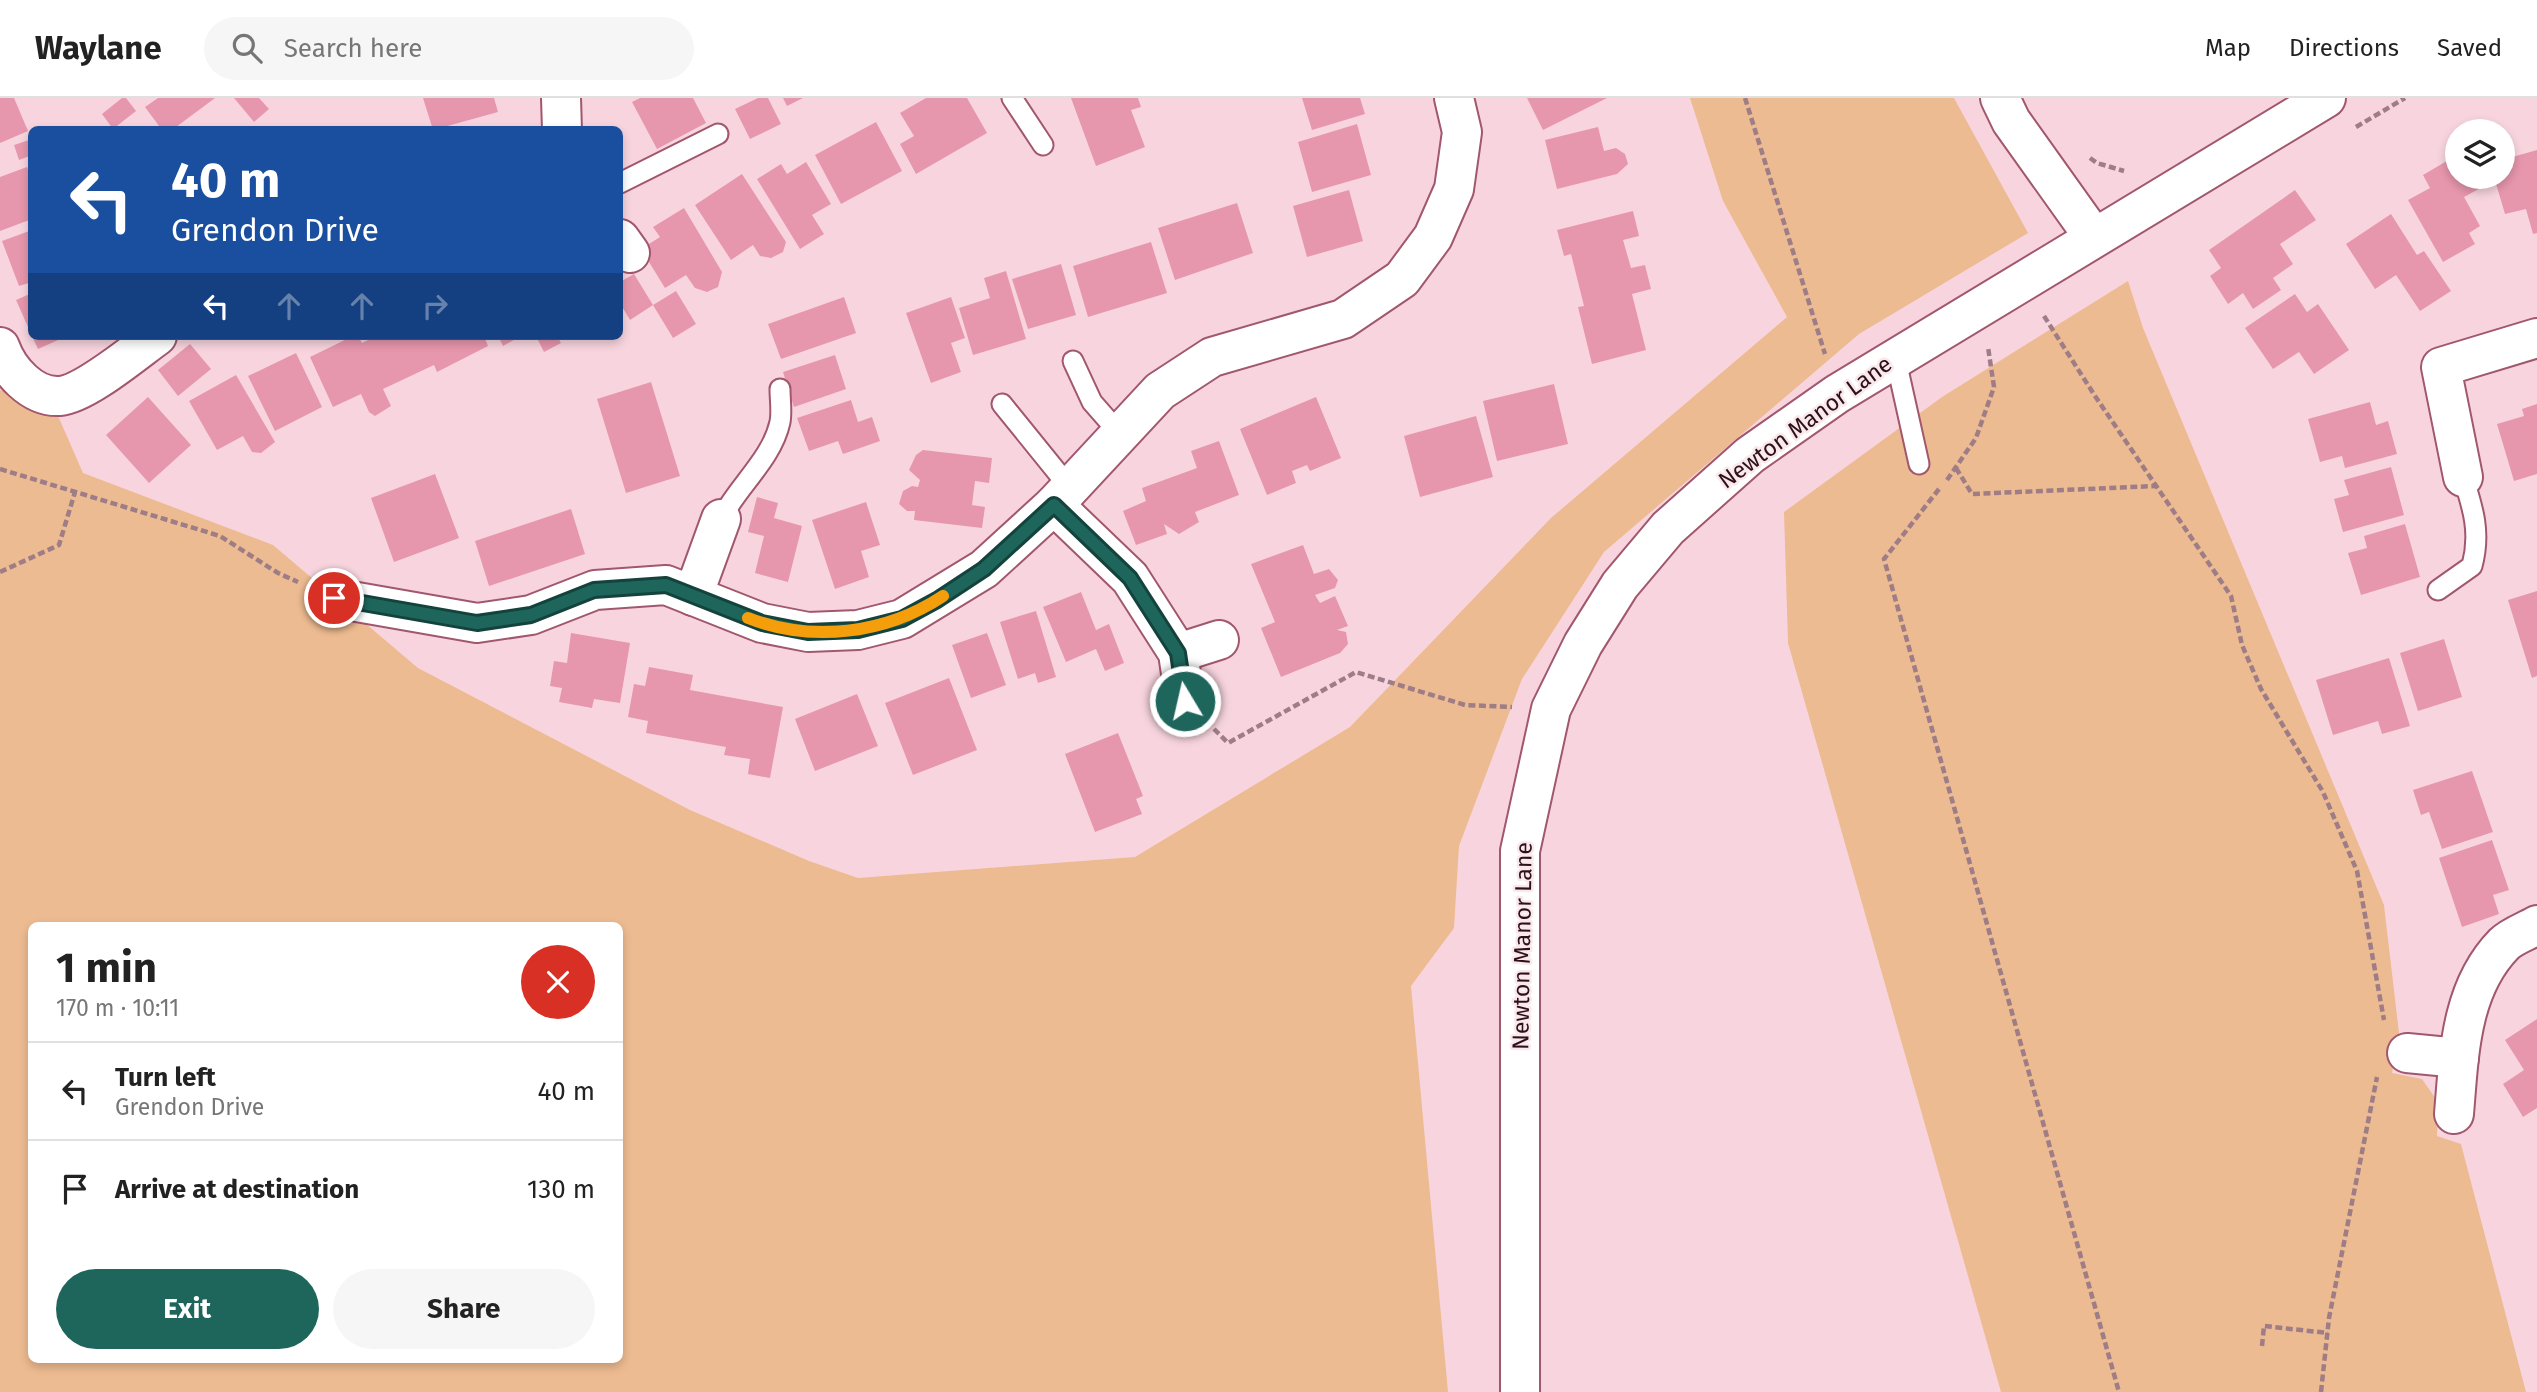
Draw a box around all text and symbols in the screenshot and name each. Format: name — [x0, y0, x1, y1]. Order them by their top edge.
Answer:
search box — [204, 17, 694, 80]
text: Waylane — [35, 28, 162, 68]
icon: search — [228, 29, 266, 67]
text: Search here — [284, 33, 423, 64]
text: Map — [2205, 34, 2251, 62]
text: Directions — [2289, 34, 2399, 62]
text: Saved — [2437, 34, 2502, 62]
map controls — [2445, 119, 2515, 189]
button: layers — [2445, 119, 2515, 189]
text: 40 m — [171, 151, 280, 210]
icon: left — [56, 154, 147, 245]
text: Grendon Drive — [171, 211, 379, 249]
icon: left — [197, 287, 235, 325]
icon: ahead — [270, 287, 308, 325]
icon: ahead — [343, 287, 381, 325]
icon: right — [416, 287, 454, 325]
street label: Newton Manor Lane — [1713, 350, 1897, 494]
pin — [304, 568, 364, 628]
icon: arrive — [315, 579, 353, 617]
position arrow — [1148, 664, 1222, 738]
street label: Newton Manor Lane — [1506, 842, 1538, 1050]
text: 1 min — [56, 943, 157, 993]
button: close — [521, 945, 595, 1019]
text: 170 m · 10:11 — [56, 994, 179, 1022]
text: Turn left — [115, 1062, 216, 1093]
icon: left — [56, 1072, 94, 1110]
text: 40 m — [537, 1076, 595, 1107]
text: Grendon Drive — [115, 1093, 264, 1121]
icon: arrive — [56, 1170, 94, 1208]
text: Arrive at destination — [115, 1174, 359, 1205]
text: 130 m — [527, 1174, 595, 1205]
button: Exit — [56, 1269, 319, 1349]
button: Share — [333, 1269, 595, 1349]

